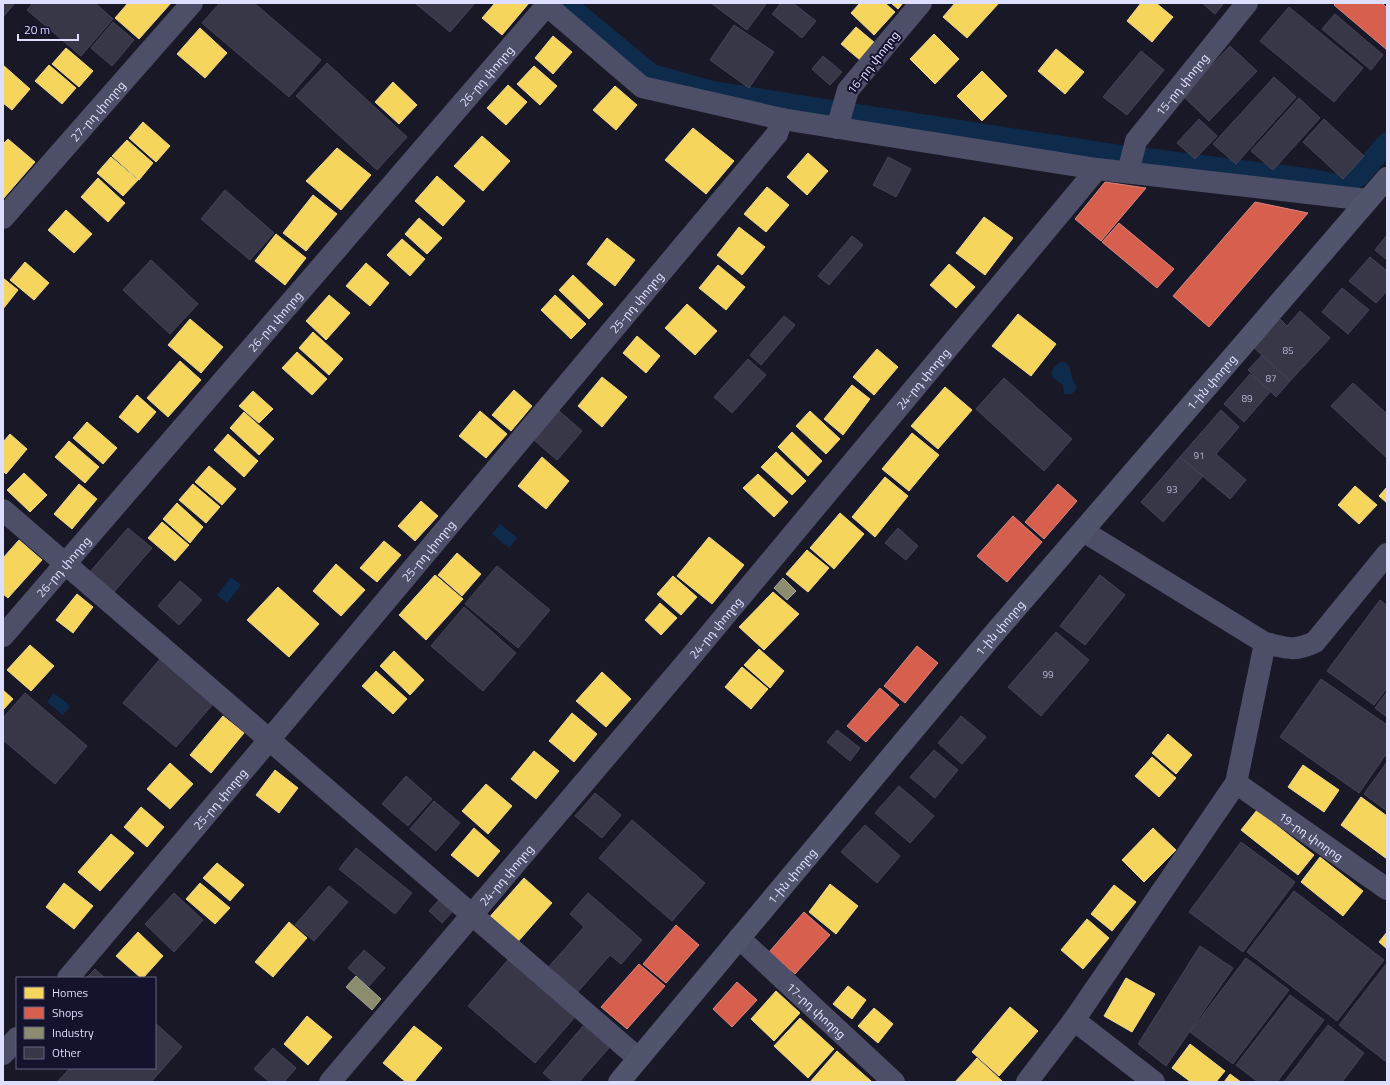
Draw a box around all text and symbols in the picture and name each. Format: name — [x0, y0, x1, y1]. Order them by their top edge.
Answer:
scale bar — [18, 16, 78, 42]
text: 20 m — [24, 20, 50, 39]
street label: 16-րդ փողոց — [842, 26, 904, 98]
street label: 26-րդ փողոց — [454, 41, 518, 110]
street label: 15-րդ փողոց — [1151, 49, 1213, 120]
street label: 27-րդ փողոց — [65, 76, 130, 145]
street label: 25-րդ փողոց — [605, 267, 668, 337]
street label: 26-րդ փողոց — [243, 286, 307, 356]
street label: 24-րդ փողոց — [891, 343, 954, 414]
house number: 85 — [1282, 343, 1294, 358]
street label: 1-ին փողոց — [1182, 350, 1241, 414]
house number: 87 — [1265, 371, 1277, 386]
house number: 89 — [1241, 391, 1253, 406]
house number: 91 — [1193, 448, 1205, 463]
house number: 93 — [1166, 482, 1178, 497]
street label: 25-րդ փողոց — [396, 515, 460, 586]
street label: 26-րդ փողոց — [31, 531, 95, 601]
street label: 24-րդ փողոց — [684, 592, 747, 663]
street label: 1-ին փողոց — [970, 595, 1029, 660]
house number: 99 — [1042, 667, 1054, 682]
street label: 25-րդ փողոց — [188, 763, 251, 834]
street label: 19-րդ փողոց — [1275, 806, 1348, 865]
street label: 24-րդ փողոց — [474, 840, 538, 910]
street label: 1-ին փողոց — [762, 843, 821, 908]
legend — [16, 977, 156, 1069]
street label: 17-րդ փողոց — [782, 977, 851, 1043]
text: Homes — [52, 983, 88, 1002]
text: Shops — [52, 1003, 84, 1022]
text: Industry — [52, 1023, 94, 1042]
text: Other — [52, 1043, 81, 1062]

